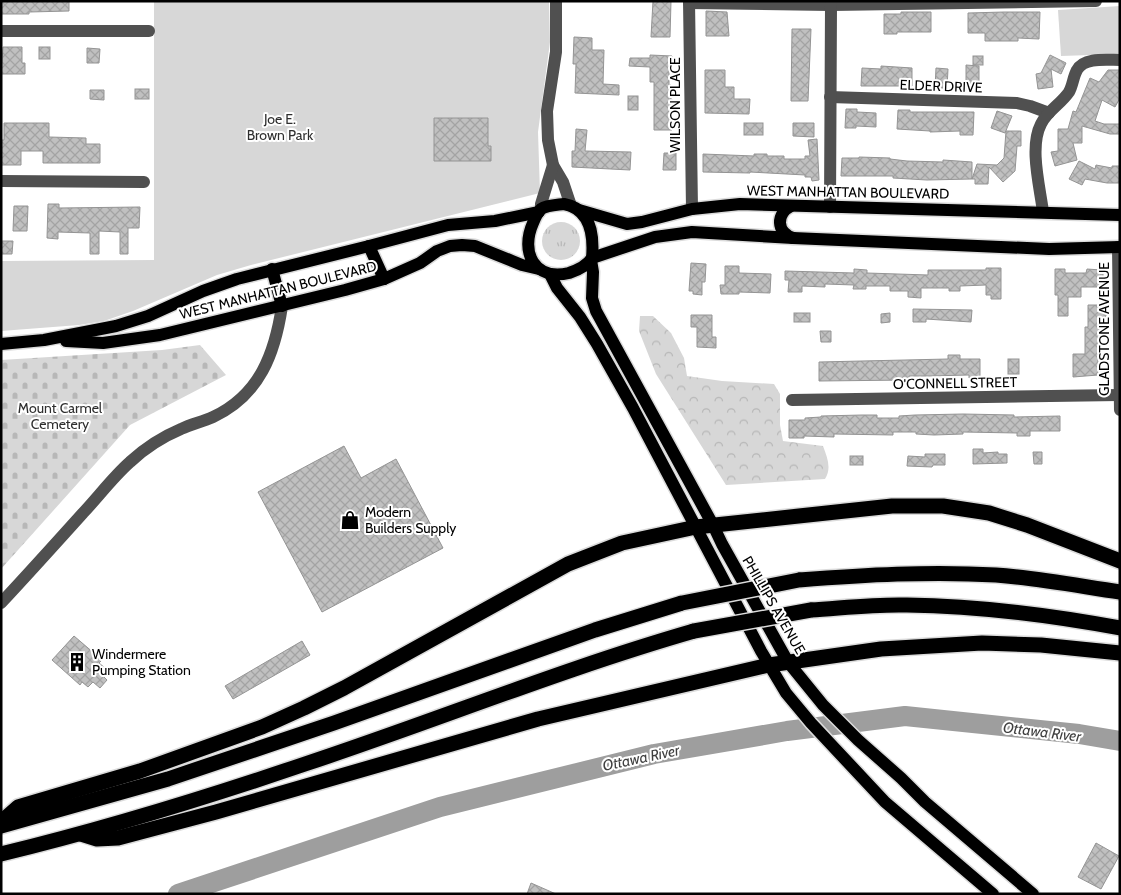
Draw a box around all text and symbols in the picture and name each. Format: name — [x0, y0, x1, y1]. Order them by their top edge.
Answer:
street label: WILSON PLACE — [666, 57, 684, 153]
street label: ELDER DRIVE — [899, 76, 983, 96]
park label: Joe E. Brown Park — [247, 110, 314, 144]
street label: WEST MANHATTAN BOULEVARD — [747, 181, 949, 203]
street label: WEST MANHATTAN BOULEVARD — [178, 257, 378, 323]
street label: GLADSTONE AVENUE — [1095, 262, 1113, 396]
street label: O'CONNELL STREET — [893, 373, 1018, 393]
park label: Mount Carmel Cemetery — [18, 399, 103, 433]
place label: Modern Builders Supply — [365, 503, 456, 537]
shop icon: Modern Builders Supply — [339, 509, 361, 531]
street label: PHILLIPS AVENUE — [739, 553, 810, 657]
place label: Windermere Pumping Station — [92, 645, 191, 679]
building icon: Windermere Pumping Station — [66, 651, 88, 673]
water label: Ottawa River — [1002, 718, 1083, 746]
water label: Ottawa River — [601, 741, 683, 775]

